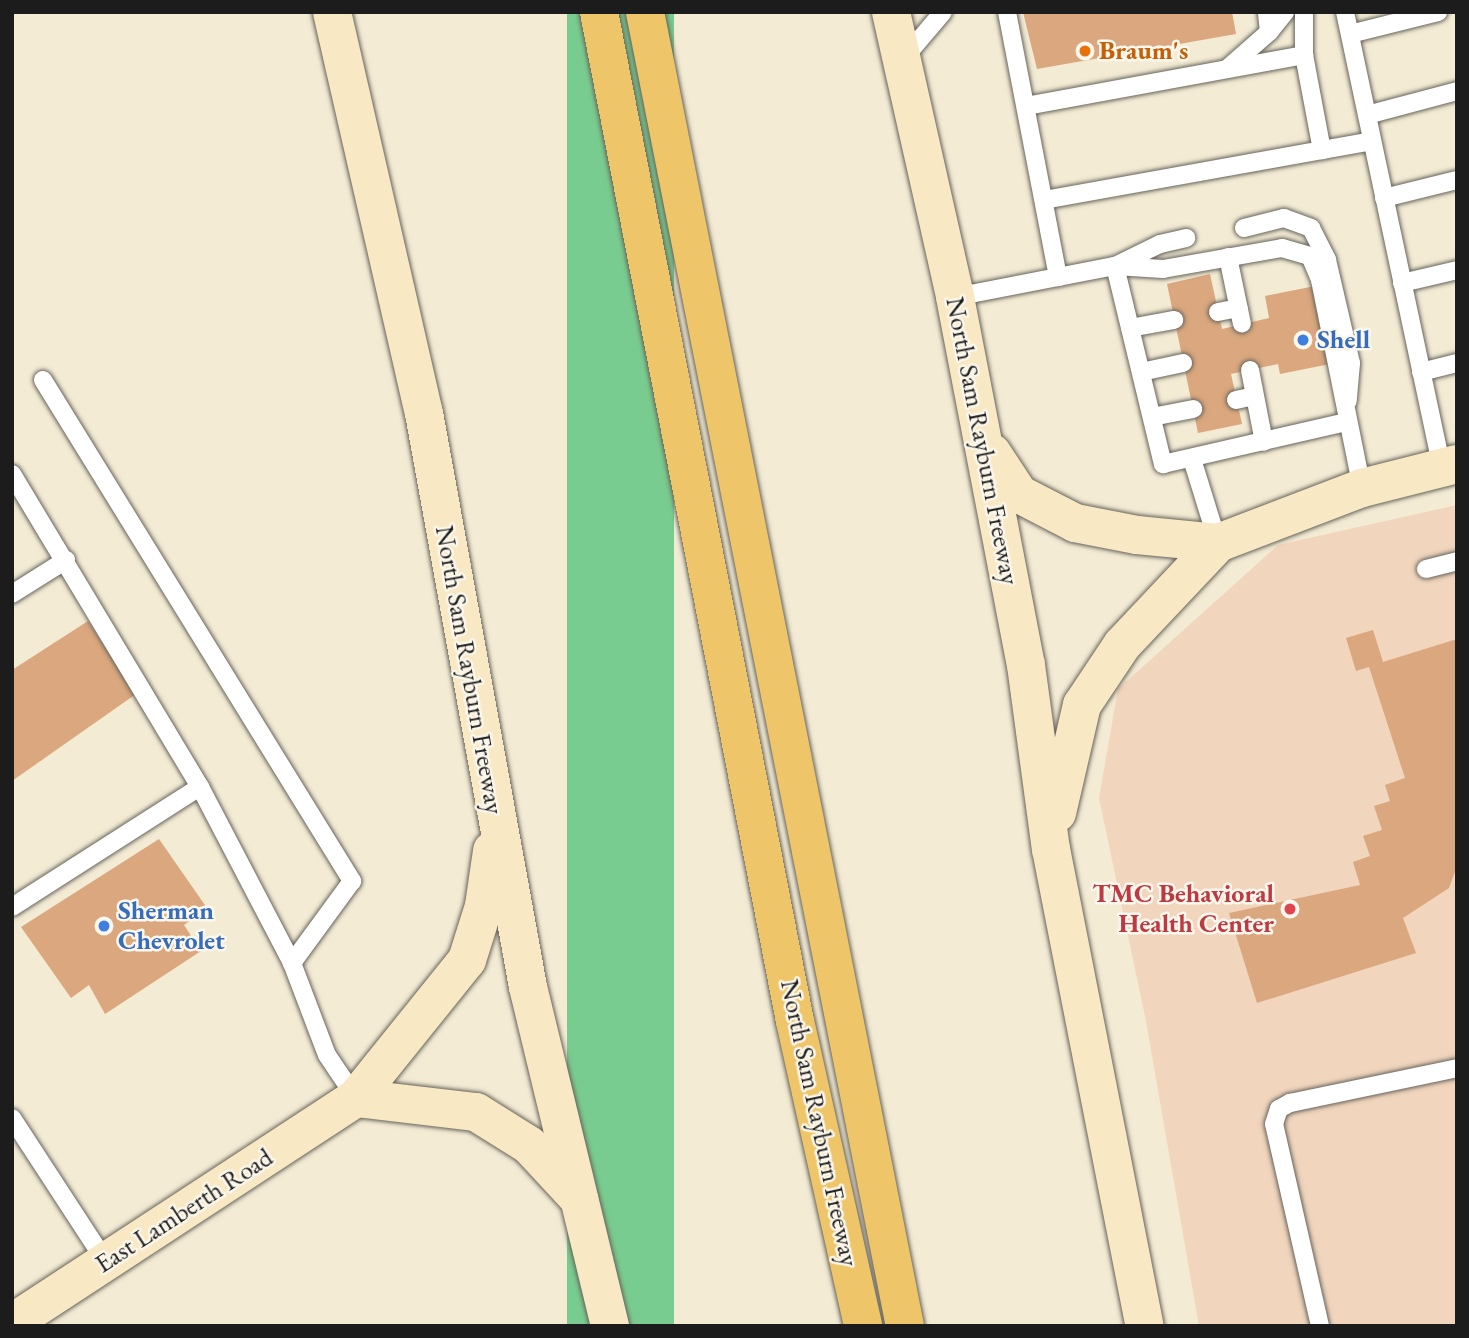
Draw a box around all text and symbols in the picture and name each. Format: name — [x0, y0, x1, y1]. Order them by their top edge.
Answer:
place label: Braum's — [1099, 35, 1188, 67]
marker: Braum's — [1077, 43, 1093, 59]
street label: North Sam Rayburn Freeway — [939, 294, 1025, 588]
place label: Shell — [1317, 324, 1370, 356]
marker: Shell — [1295, 332, 1311, 348]
street label: North Sam Rayburn Freeway — [428, 523, 510, 817]
place label: TMC Behavioral Health Center — [1092, 878, 1274, 940]
place label: Sherman Chevrolet — [118, 895, 225, 956]
marker: TMC Behavioral Health Center — [1280, 899, 1300, 919]
marker: Sherman Chevrolet — [96, 918, 112, 934]
street label: North Sam Rayburn Freeway — [773, 977, 865, 1269]
street label: East Lamberth Road — [89, 1142, 279, 1280]

